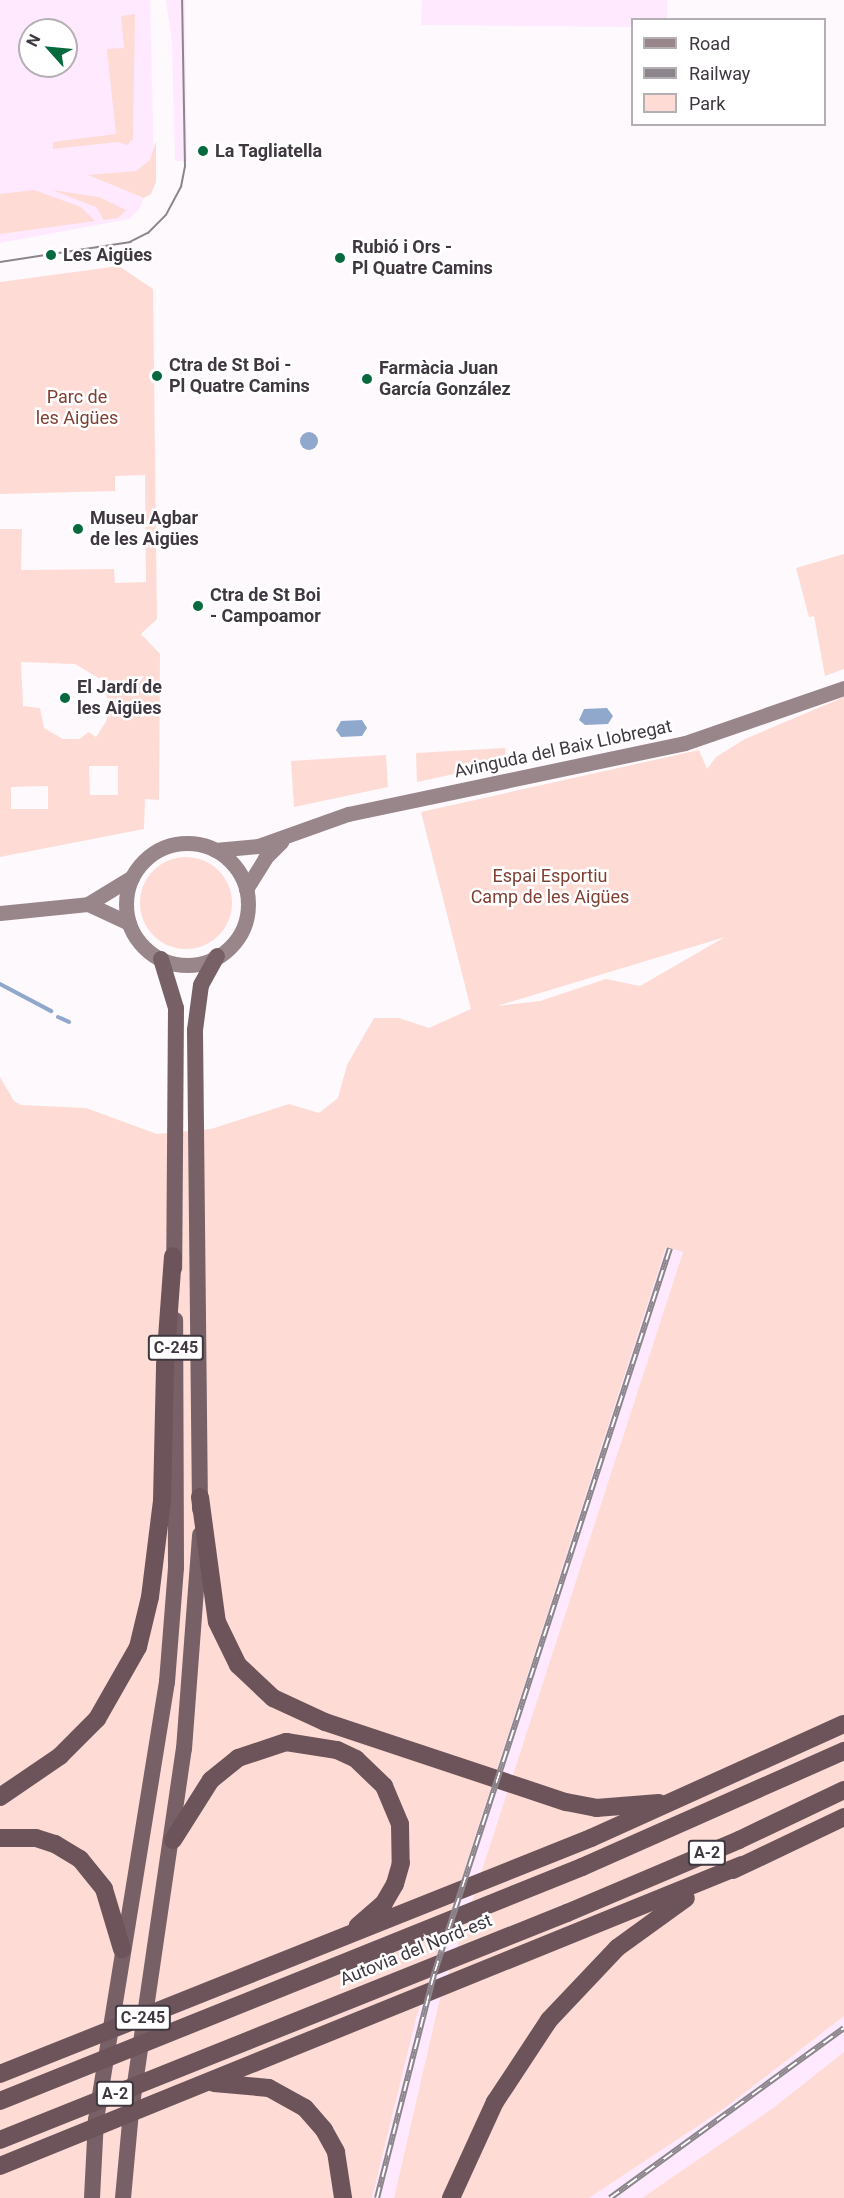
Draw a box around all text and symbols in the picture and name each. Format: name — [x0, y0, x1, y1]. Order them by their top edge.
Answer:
north arrow — [18, 18, 78, 78]
legend — [631, 18, 826, 126]
text: N — [22, 31, 44, 50]
text: Road — [689, 33, 730, 54]
text: Railway — [689, 63, 750, 84]
text: Park — [689, 93, 725, 114]
place label: La Tagliatella — [215, 140, 323, 162]
marker: La Tagliatella — [196, 144, 210, 158]
place label: Rubió i Ors - Pl Quatre Camins — [352, 237, 493, 280]
place label: Les Aigües — [63, 244, 152, 266]
marker: Les Aigües — [44, 248, 58, 262]
marker: Rubió i Ors - Pl Quatre Camins — [333, 251, 347, 265]
place label: Ctra de St Boi - Pl Quatre Camins — [169, 355, 310, 398]
place label: Farmàcia Juan García González — [379, 358, 511, 400]
marker: Ctra de St Boi - Pl Quatre Camins — [150, 369, 164, 383]
marker: Farmàcia Juan García González — [360, 372, 374, 386]
park label: Parc de les Aigües — [36, 387, 118, 430]
place label: Museu Agbar de les Aigües — [90, 508, 199, 550]
marker: Museu Agbar de les Aigües — [71, 522, 85, 536]
place label: Ctra de St Boi - Campoamor — [210, 585, 321, 628]
marker: Ctra de St Boi - Campoamor — [191, 599, 205, 613]
place label: El Jardí de les Aigües — [77, 677, 162, 720]
marker: El Jardí de les Aigües — [58, 691, 72, 705]
street label: Avinguda del Baix Llobregat — [452, 715, 674, 783]
park label: Espai Esportiu Camp de les Aigües — [471, 866, 629, 908]
road number: C-245 — [148, 1335, 204, 1361]
road number: A-2 — [688, 1840, 726, 1866]
street label: Autovia del Nord-est — [337, 1910, 495, 1990]
road number: C-245 — [114, 2005, 172, 2031]
road number: A-2 — [96, 2081, 134, 2107]

